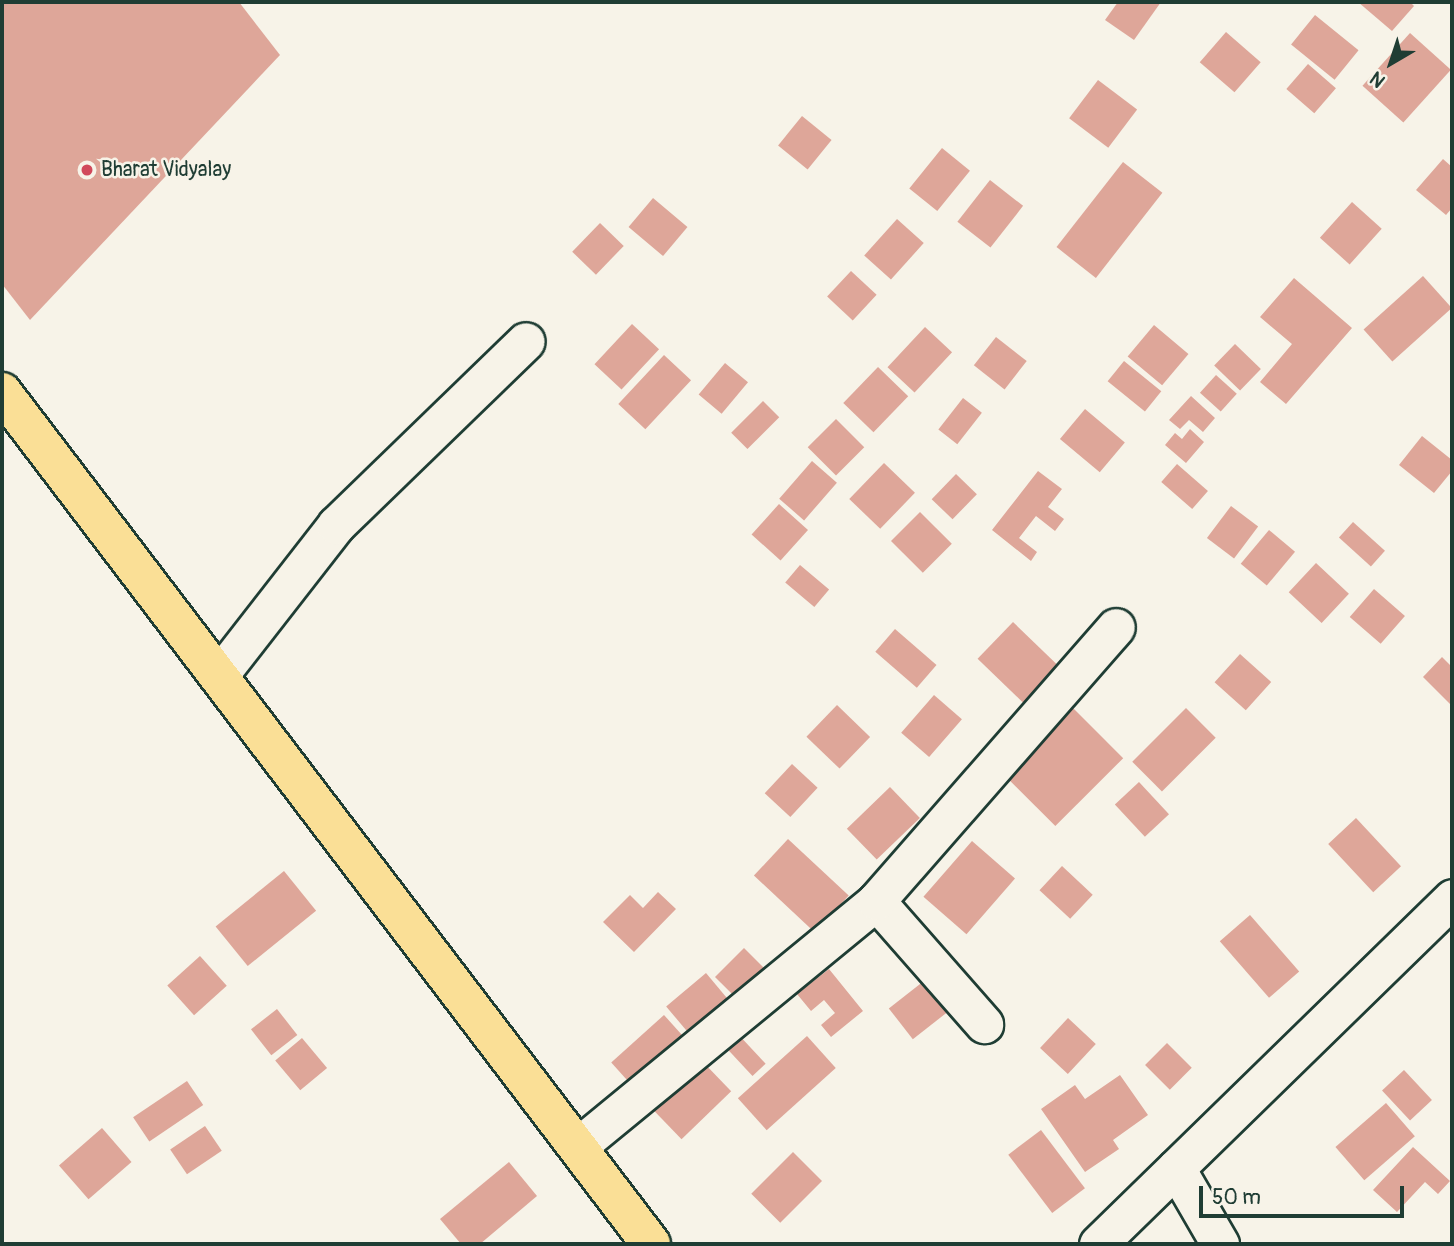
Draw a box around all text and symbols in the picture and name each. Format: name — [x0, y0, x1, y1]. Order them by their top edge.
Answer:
north arrow — [1356, 28, 1426, 98]
text: N — [1365, 66, 1390, 93]
place label: Bharat Vidyalay — [101, 157, 231, 183]
marker: Bharat Vidyalay — [79, 162, 95, 178]
scale bar — [1202, 1172, 1407, 1216]
text: 50 m — [1212, 1184, 1261, 1211]

